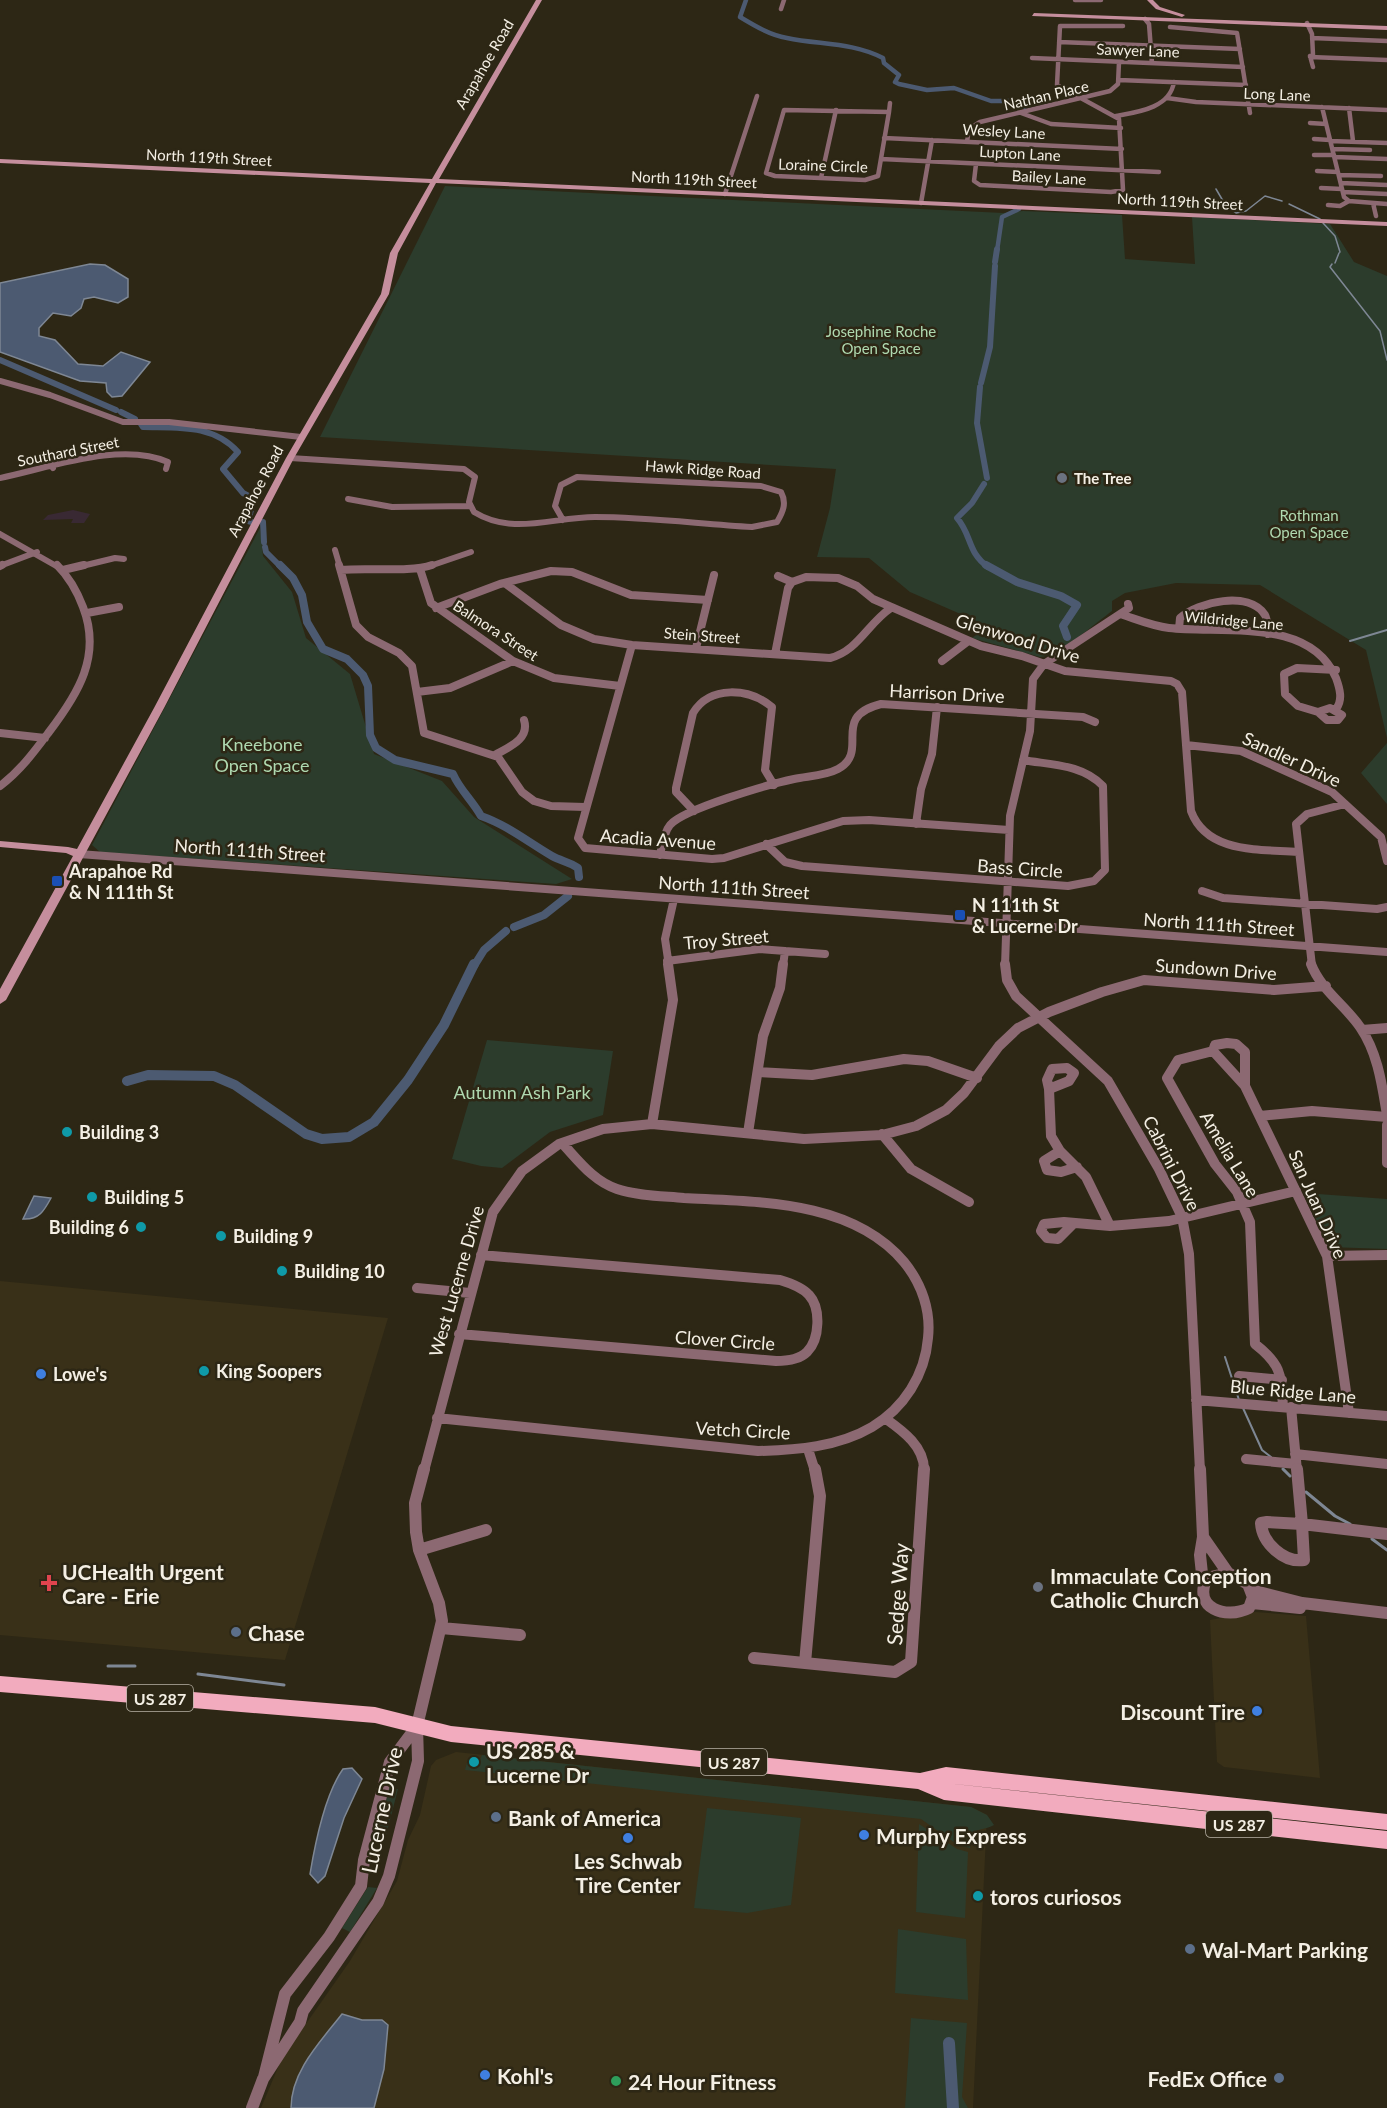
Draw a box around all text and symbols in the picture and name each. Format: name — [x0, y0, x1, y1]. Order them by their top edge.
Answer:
street label: Arapahoe Road — [451, 16, 517, 112]
street label: Sawyer Lane — [1096, 40, 1180, 60]
street label: Nathan Place — [1002, 76, 1090, 114]
street label: Long Lane — [1243, 84, 1311, 104]
street label: Wesley Lane — [962, 120, 1046, 142]
street label: Lupton Lane — [979, 142, 1061, 164]
street label: North 119th Street — [146, 145, 273, 169]
street label: Loraine Circle — [778, 154, 868, 176]
street label: Bailey Lane — [1011, 166, 1087, 188]
street label: North 119th Street — [631, 167, 758, 191]
street label: North 119th Street — [1117, 189, 1244, 213]
park label: Josephine Roche Open Space — [826, 322, 936, 357]
street label: Southard Street — [16, 432, 121, 470]
street label: Arapahoe Road — [223, 442, 287, 540]
street label: Hawk Ridge Road — [645, 456, 761, 482]
place label: The Tree — [1074, 469, 1131, 487]
marker: The Tree — [1055, 471, 1069, 485]
park label: Rothman Open Space — [1269, 506, 1349, 541]
street label: Balmora Street — [450, 596, 542, 664]
street label: Wildridge Lane — [1184, 607, 1284, 633]
street label: Glenwood Drive — [953, 609, 1083, 667]
street label: Stein Street — [663, 623, 741, 647]
street label: Harrison Drive — [889, 679, 1005, 707]
street label: Sandler Drive — [1239, 727, 1345, 791]
park label: Kneebone Open Space — [214, 733, 310, 776]
street label: Acadia Avenue — [599, 824, 717, 854]
street label: North 111th Street — [174, 834, 327, 866]
street label: Bass Circle — [977, 854, 1063, 882]
place label: Arapahoe Rd & N 111th St — [68, 860, 174, 903]
street label: North 111th Street — [658, 871, 811, 903]
marker: Arapahoe Rd & N 111th St — [50, 874, 64, 888]
place label: N 111th St & Lucerne Dr — [972, 894, 1078, 937]
marker: N 111th St & Lucerne Dr — [953, 908, 967, 922]
street label: North 111th Street — [1143, 908, 1296, 940]
street label: Troy Street — [682, 924, 770, 954]
street label: Sundown Drive — [1155, 954, 1277, 984]
park label: Autumn Ash Park — [453, 1081, 591, 1103]
street label: Amelia Lane — [1196, 1107, 1264, 1201]
street label: Cabrini Drive — [1139, 1112, 1205, 1214]
place label: Building 3 — [79, 1121, 159, 1143]
marker: Building 3 — [60, 1125, 74, 1139]
street label: San Juan Drive — [1284, 1146, 1352, 1262]
place label: Building 5 — [104, 1186, 184, 1208]
marker: Building 5 — [85, 1190, 99, 1204]
street label: West Lucerne Drive — [424, 1203, 488, 1359]
place label: Building 6 — [49, 1216, 129, 1238]
marker: Building 6 — [134, 1220, 148, 1234]
place label: Building 9 — [233, 1225, 313, 1247]
marker: Building 9 — [214, 1229, 228, 1243]
place label: Building 10 — [294, 1260, 385, 1282]
marker: Building 10 — [275, 1264, 289, 1278]
street label: Clover Circle — [674, 1326, 776, 1354]
place label: King Soopers — [216, 1360, 322, 1382]
place label: Lowe's — [53, 1363, 107, 1385]
marker: King Soopers — [197, 1364, 211, 1378]
marker: Lowe's — [34, 1367, 48, 1381]
street label: Blue Ridge Lane — [1229, 1375, 1357, 1407]
street label: Vetch Circle — [695, 1417, 791, 1443]
street label: Sedge Way — [881, 1542, 913, 1646]
place label: UCHealth Urgent Care - Erie — [62, 1559, 224, 1608]
place label: Immaculate Conception Catholic Church — [1050, 1563, 1272, 1612]
marker: UCHealth Urgent Care - Erie — [40, 1574, 58, 1592]
marker: Immaculate Conception Catholic Church — [1031, 1580, 1045, 1594]
place label: Chase — [248, 1620, 305, 1645]
marker: Chase — [229, 1625, 243, 1639]
road number: US 287 — [127, 1685, 193, 1711]
place label: Discount Tire — [1120, 1699, 1245, 1724]
marker: Discount Tire — [1250, 1704, 1264, 1718]
place label: US 285 & Lucerne Dr — [486, 1738, 589, 1787]
street label: Lucerne Drive — [355, 1744, 407, 1876]
road number: US 287 — [701, 1749, 767, 1775]
marker: US 285 & Lucerne Dr — [467, 1755, 481, 1769]
place label: Bank of America — [508, 1805, 661, 1830]
marker: Bank of America — [489, 1810, 503, 1824]
road number: US 287 — [1206, 1811, 1272, 1837]
place label: Murphy Express — [876, 1823, 1027, 1848]
marker: Murphy Express — [857, 1828, 871, 1842]
marker: Les Schwab Tire Center — [621, 1831, 635, 1845]
place label: Les Schwab Tire Center — [574, 1848, 682, 1897]
place label: toros curiosos — [990, 1884, 1121, 1909]
marker: toros curiosos — [971, 1889, 985, 1903]
place label: Wal-Mart Parking — [1202, 1937, 1368, 1962]
marker: Wal-Mart Parking — [1183, 1942, 1197, 1956]
place label: Kohl's — [497, 2063, 553, 2088]
place label: FedEx Office — [1148, 2066, 1267, 2091]
marker: Kohl's — [478, 2068, 492, 2082]
place label: 24 Hour Fitness — [628, 2069, 776, 2094]
marker: FedEx Office — [1272, 2071, 1286, 2085]
marker: 24 Hour Fitness — [609, 2074, 623, 2088]

